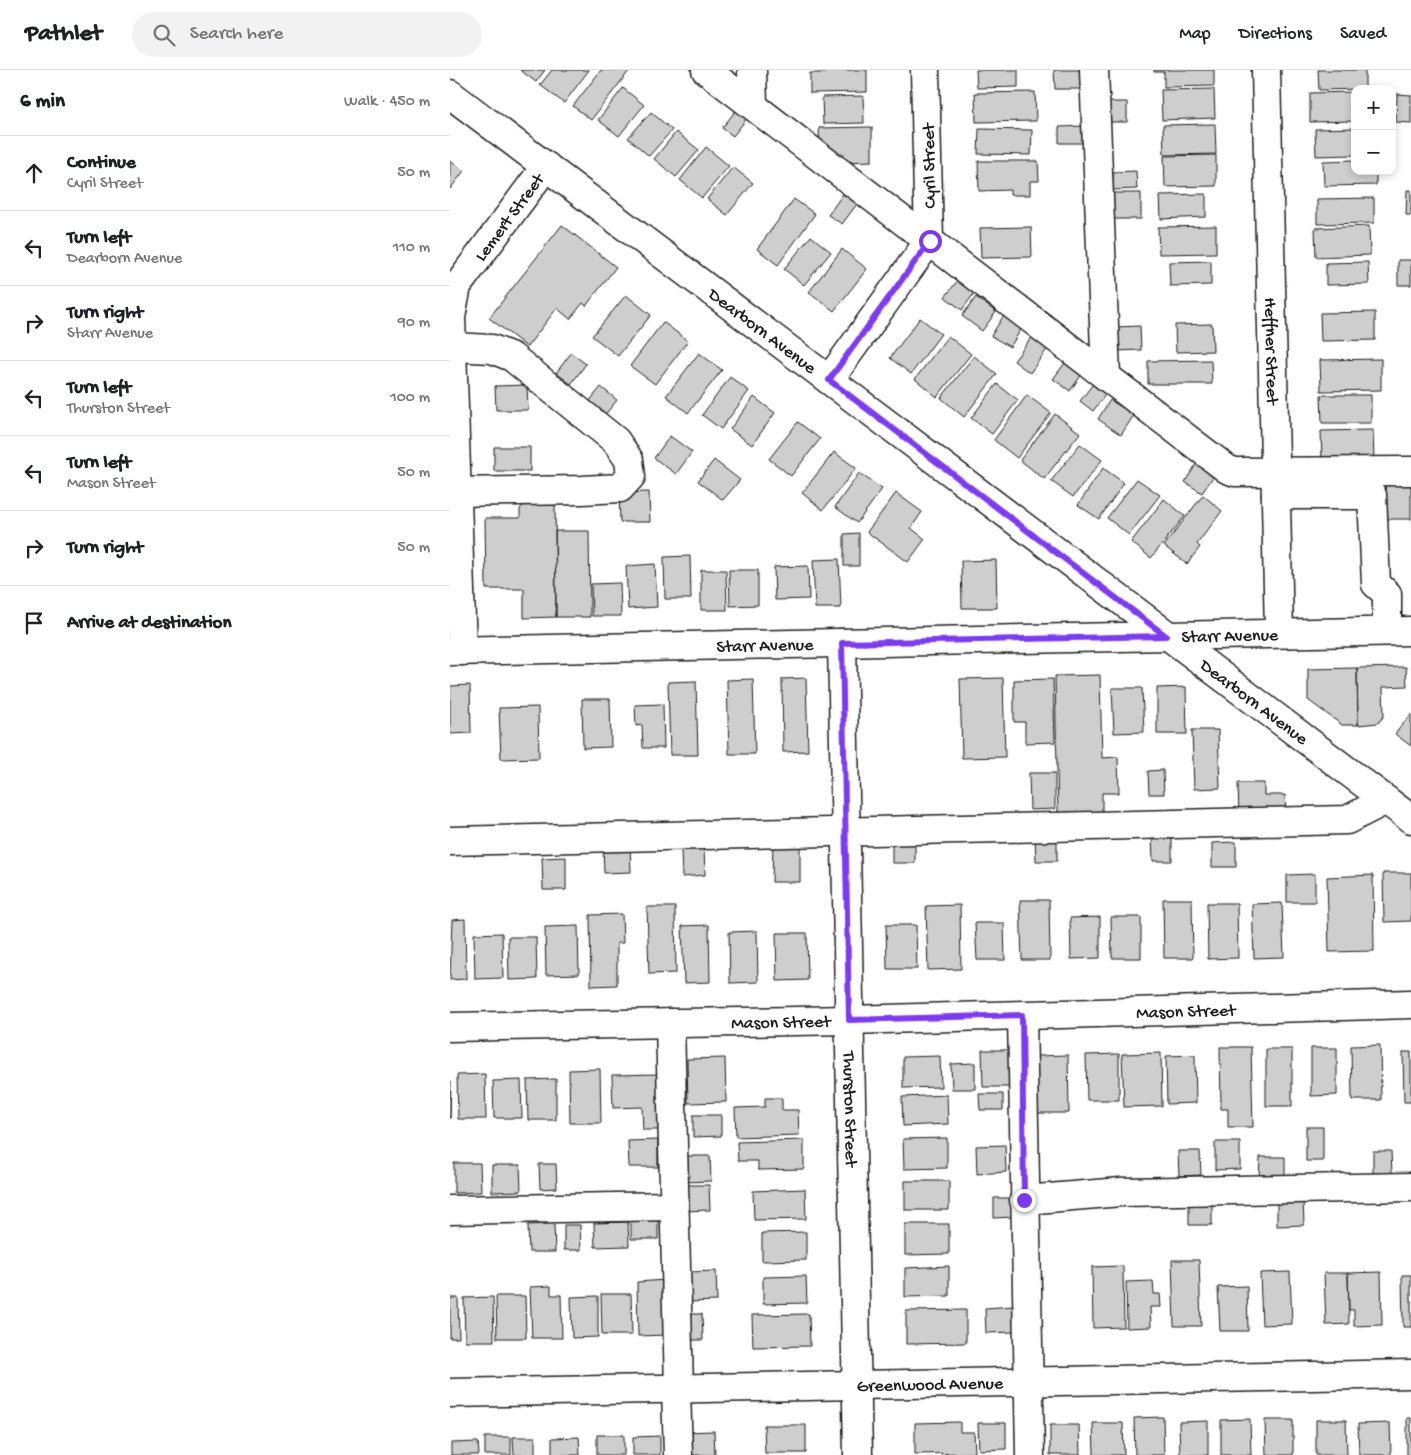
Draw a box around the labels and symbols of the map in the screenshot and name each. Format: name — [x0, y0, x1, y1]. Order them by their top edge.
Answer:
street label: Cyril Street — [919, 122, 942, 209]
street label: Lemert Street — [471, 169, 551, 266]
route start — [919, 230, 942, 253]
street label: Dearborn Avenue — [703, 284, 820, 380]
street label: Heffner Street — [1258, 297, 1282, 406]
street label: Starr Avenue — [1181, 626, 1279, 649]
street label: Starr Avenue — [716, 635, 814, 658]
street label: Dearborn Avenue — [1194, 655, 1312, 751]
street label: Mason Street — [1136, 1001, 1237, 1025]
street label: Mason Street — [731, 1012, 832, 1035]
street label: Thurston Street — [837, 1050, 860, 1169]
route end — [1013, 1189, 1036, 1212]
street label: Greenwood Avenue — [857, 1374, 1004, 1398]

